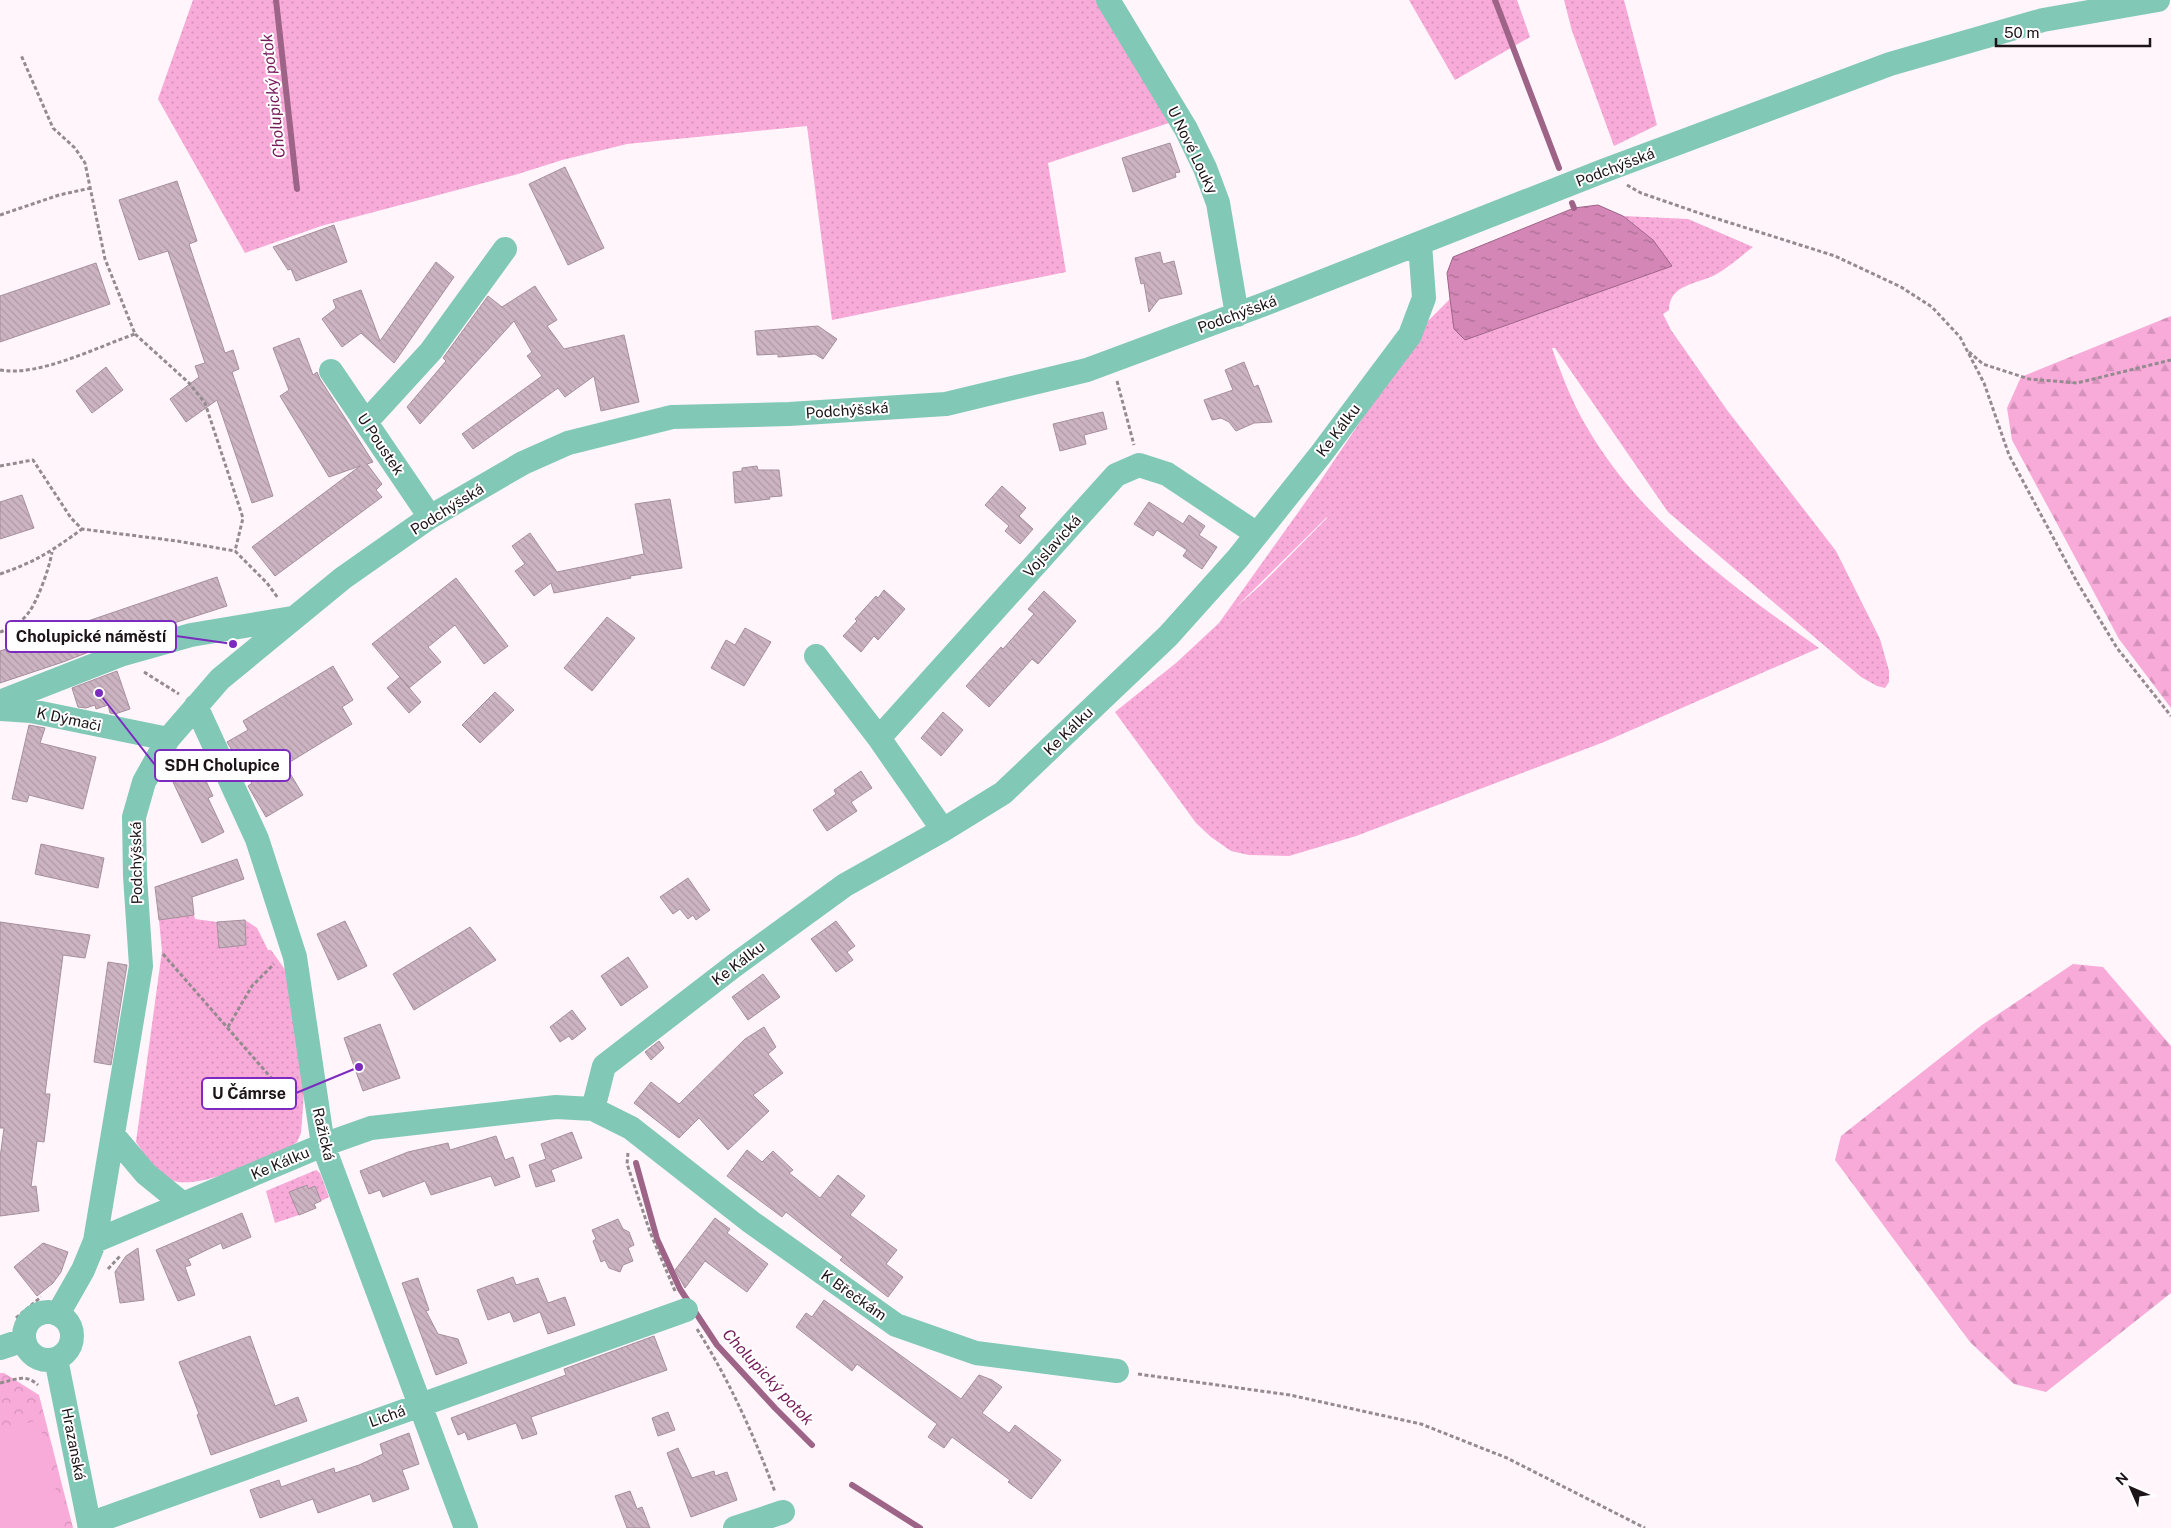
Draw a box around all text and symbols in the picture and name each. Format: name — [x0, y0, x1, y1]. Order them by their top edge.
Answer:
scale bar — [1996, 15, 2150, 47]
text: 50 m — [2004, 24, 2039, 41]
water label: Cholupický potok — [257, 33, 289, 159]
street label: U Nové Louky — [1164, 103, 1222, 197]
street label: Podchýšská — [1573, 144, 1657, 190]
street label: Podchýšská — [1195, 292, 1279, 336]
street label: Podchýšská — [805, 399, 889, 421]
street label: Ke Kálku — [1313, 400, 1363, 460]
street label: U Poustek — [354, 410, 408, 478]
street label: Podchýšská — [407, 480, 487, 538]
street label: Vojslavická — [1020, 511, 1084, 581]
callout: Cholupické náměstí — [6, 621, 176, 652]
text: Cholupické náměstí — [16, 627, 167, 646]
street label: Ke Kálku — [1040, 703, 1096, 759]
street label: K Dýmači — [35, 704, 103, 734]
callout: SDH Cholupice — [155, 750, 290, 781]
text: SDH Cholupice — [164, 756, 280, 775]
street label: Podchýšská — [127, 821, 145, 905]
street label: Ke Kálku — [708, 938, 768, 988]
callout: U Čámrse — [202, 1078, 296, 1109]
text: U Čámrse — [212, 1083, 286, 1103]
street label: Ražická — [310, 1106, 338, 1162]
street label: Ke Kálku — [248, 1143, 312, 1183]
street label: K Břečkám — [818, 1266, 890, 1324]
water label: Cholupický potok — [718, 1325, 818, 1429]
street label: Lichá — [367, 1402, 407, 1430]
street label: Hrazanská — [59, 1406, 89, 1482]
north arrow — [2106, 1463, 2156, 1513]
text: N — [2112, 1469, 2131, 1488]

